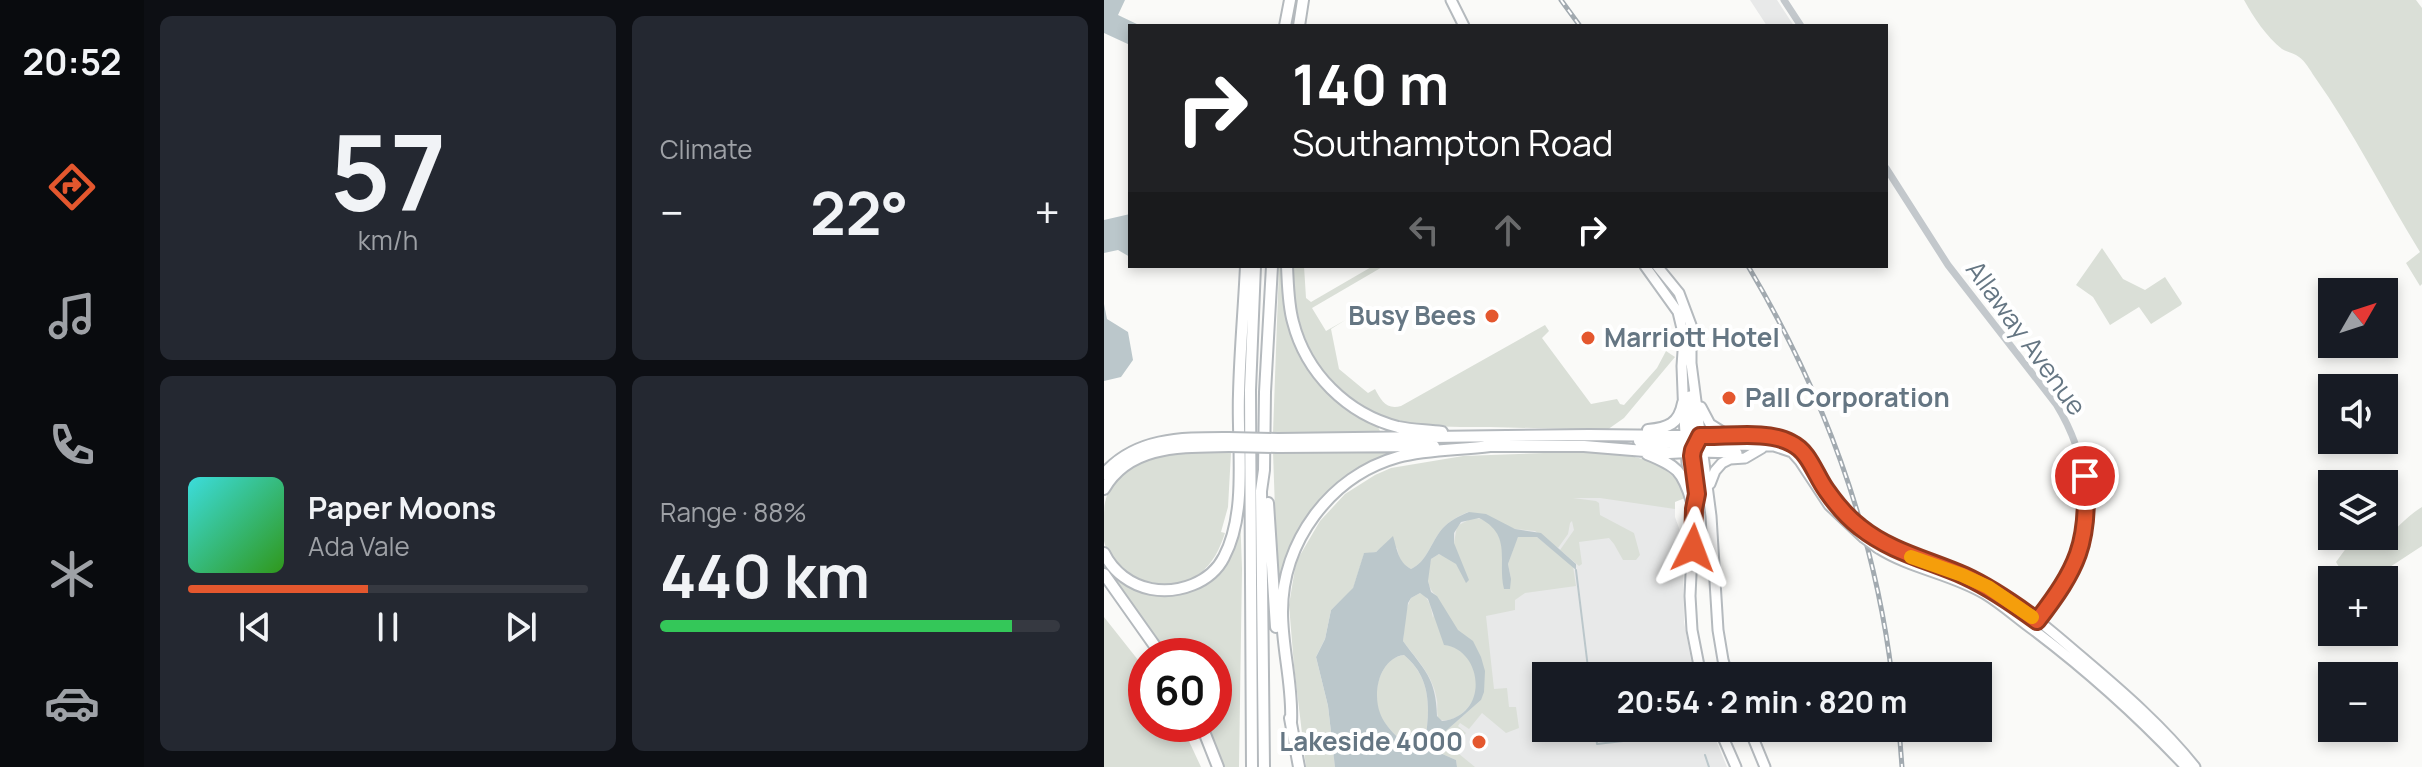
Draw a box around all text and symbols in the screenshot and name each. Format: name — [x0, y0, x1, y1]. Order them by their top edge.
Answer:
text: 20:52 — [22, 37, 122, 86]
text: 140 m — [1292, 45, 1449, 122]
icon: right — [1160, 56, 1264, 160]
text: 57 — [330, 99, 446, 241]
text: Southampton Road — [1292, 118, 1613, 167]
text: Climate — [660, 131, 752, 167]
icon: directions — [44, 159, 100, 215]
text: 22° — [810, 171, 908, 253]
text: − — [660, 182, 684, 242]
text: + — [1035, 182, 1060, 242]
icon: left — [1402, 208, 1446, 252]
icon: ahead — [1486, 208, 1530, 252]
icon: right — [1570, 208, 1614, 252]
text: km/h — [358, 222, 418, 258]
street label: Allaway Avenue — [1958, 253, 2095, 422]
north arrow — [2318, 278, 2398, 358]
map controls — [2318, 278, 2398, 742]
icon: music — [44, 288, 100, 344]
place label: Busy Bees — [1348, 297, 1476, 333]
marker: Busy Bees — [1483, 307, 1501, 325]
place label: Marriott Hotel — [1604, 319, 1780, 355]
marker: Marriott Hotel — [1579, 329, 1597, 347]
button: sound — [2318, 374, 2398, 454]
place label: Pall Corporation — [1745, 379, 1950, 415]
marker: Pall Corporation — [1720, 389, 1738, 407]
icon: phone — [44, 417, 100, 473]
pin — [2051, 442, 2119, 510]
icon: arrive — [2063, 454, 2107, 498]
button: layers — [2318, 470, 2398, 550]
text: Paper Moons — [308, 487, 496, 528]
text: Range · 88% — [660, 494, 807, 530]
position arrow — [1651, 506, 1735, 590]
text: Ada Vale — [308, 528, 410, 564]
text: 440 km — [660, 534, 870, 616]
icon: climate — [44, 546, 100, 602]
button: + — [2318, 566, 2398, 646]
icon: previous — [233, 605, 277, 649]
icon: pause — [366, 605, 410, 649]
icon: next — [499, 605, 543, 649]
speed limit sign: 60 — [1128, 638, 1232, 742]
button: − — [2318, 662, 2398, 742]
icon: car — [44, 675, 100, 731]
text: 20:54 · 2 min · 820 m — [1617, 681, 1907, 722]
place label: Lakeside 4000 — [1279, 723, 1463, 759]
marker: Lakeside 4000 — [1470, 733, 1488, 751]

